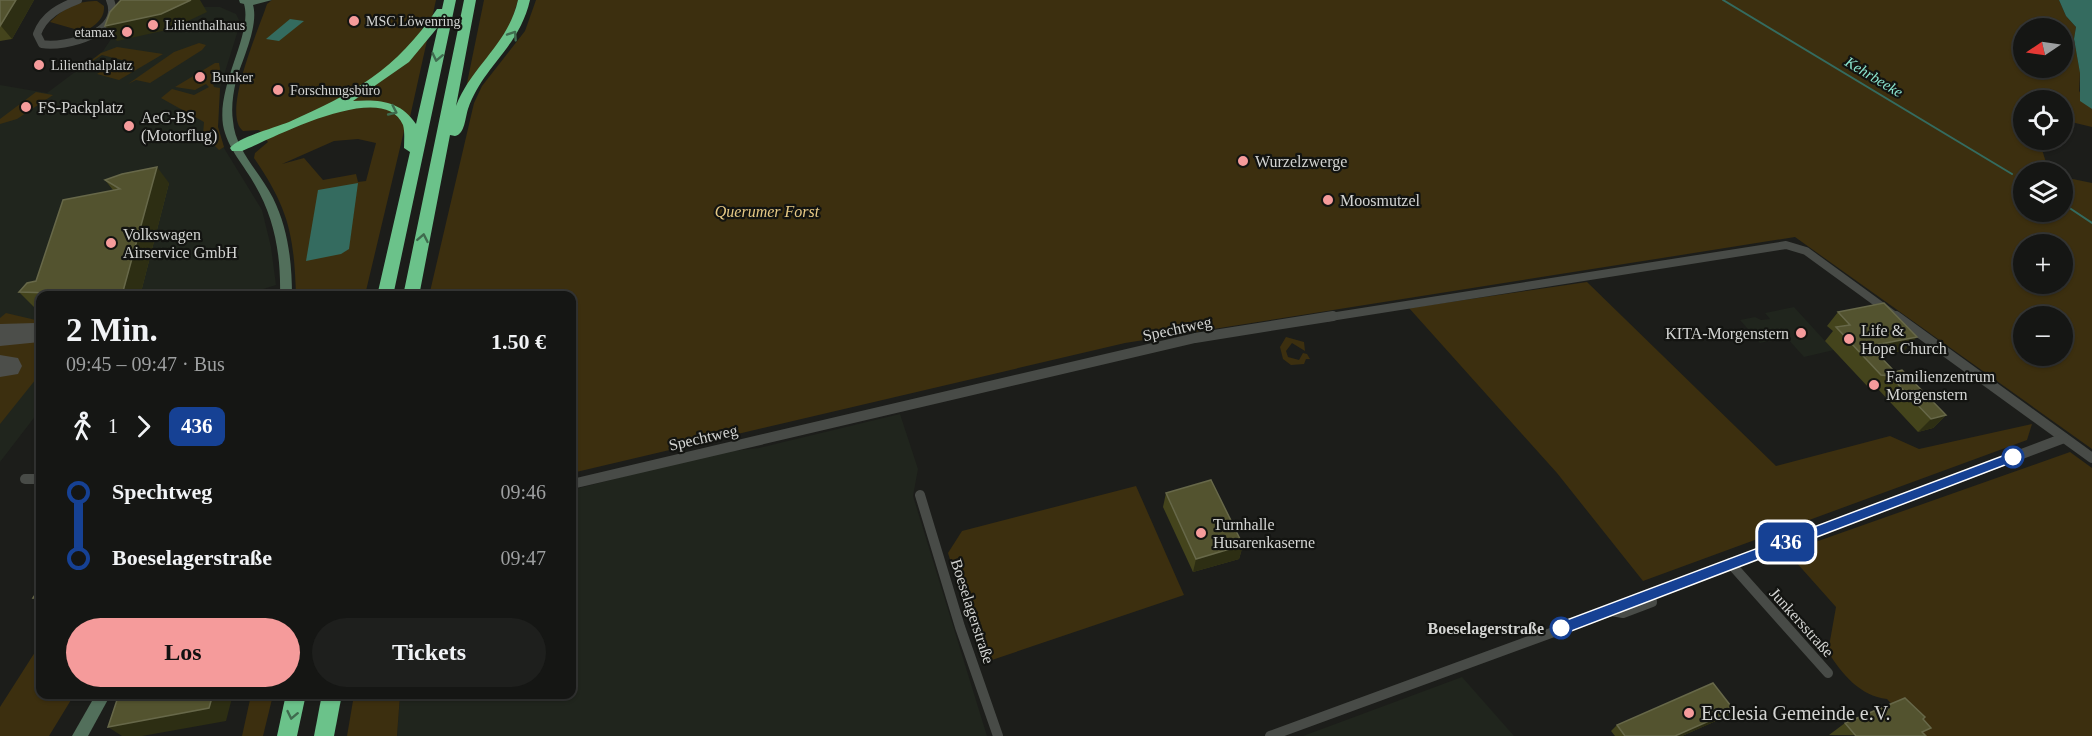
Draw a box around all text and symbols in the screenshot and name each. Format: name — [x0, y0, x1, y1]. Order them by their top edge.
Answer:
marker: MSC Löwenring — [347, 14, 361, 28]
place label: MSC Löwenring — [366, 14, 461, 29]
marker: Lilienthalhaus — [146, 18, 160, 32]
place label: Lilienthalhaus — [165, 18, 245, 33]
north arrow — [2013, 18, 2073, 78]
map controls — [2013, 18, 2073, 366]
place label: etamax — [75, 25, 115, 40]
marker: etamax — [120, 25, 134, 39]
one-way arrow — [505, 30, 516, 41]
one-way arrow — [432, 52, 445, 62]
water label: Kehrbeeke — [1842, 53, 1906, 101]
marker: Lilienthalplatz — [32, 58, 46, 72]
place label: Lilienthalplatz — [51, 58, 133, 73]
marker: Bunker — [193, 70, 207, 84]
place label: Bunker — [212, 70, 254, 85]
marker: Forschungsbüro — [271, 83, 285, 97]
place label: Forschungsbüro — [290, 83, 380, 98]
button: locate — [2013, 90, 2073, 150]
place label: FS-Packplatz — [38, 99, 123, 117]
marker: FS-Packplatz — [19, 100, 33, 114]
one-way arrow — [386, 103, 397, 115]
place label: AeC-BS (Motorflug) — [141, 109, 217, 145]
marker: AeC-BS (Motorflug) — [122, 119, 136, 133]
place label: Wurzelzwerge — [1255, 153, 1347, 171]
marker: Wurzelzwerge — [1236, 154, 1250, 168]
button: layers — [2013, 162, 2073, 222]
place label: Moosmutzel — [1340, 192, 1421, 209]
marker: Moosmutzel — [1321, 193, 1335, 207]
park label: Querumer Forst — [715, 203, 820, 220]
place label: Volkswagen Airservice GmbH — [123, 226, 238, 261]
one-way arrow — [416, 233, 429, 243]
button: + — [2013, 234, 2073, 294]
marker: Volkswagen Airservice GmbH — [104, 236, 118, 250]
button: − — [2013, 306, 2073, 366]
text: 2 Min. — [66, 312, 158, 348]
street label: Spechtweg — [1141, 313, 1213, 345]
place label: Life & Hope Church — [1861, 322, 1947, 358]
place label: KITA-Morgenstern — [1665, 325, 1789, 343]
marker: KITA-Morgenstern — [1794, 326, 1808, 340]
text: 1.50 € — [491, 329, 546, 354]
marker: Life & Hope Church — [1842, 332, 1856, 346]
text: 09:45 – 09:47 · Bus — [66, 353, 225, 375]
place label: Familienzentrum Morgenstern — [1886, 368, 1996, 404]
marker: Familienzentrum Morgenstern — [1867, 378, 1881, 392]
icon: walk — [66, 410, 99, 443]
icon: forward — [127, 410, 160, 443]
text: 436 — [181, 414, 213, 438]
text: 1 — [108, 415, 118, 437]
street label: Spechtweg — [667, 421, 739, 455]
unlabelled marker — [2002, 446, 2024, 468]
text: Spechtweg — [112, 479, 212, 504]
text: 09:46 — [500, 481, 546, 503]
place label: Turnhalle Husarenkaserne — [1213, 516, 1315, 551]
line badge: 436 — [1752, 522, 1820, 562]
marker: Turnhalle Husarenkaserne — [1194, 526, 1208, 540]
text: 436 — [1770, 530, 1802, 554]
text: Boeselagerstraße — [112, 545, 272, 570]
text: 09:47 — [500, 547, 546, 569]
street label: Boeselagerstraße — [947, 557, 997, 666]
street label: Junkersstraße — [1766, 584, 1837, 660]
marker: Boeselagerstraße — [1550, 617, 1572, 639]
button: Los — [66, 618, 300, 687]
button: Tickets — [312, 618, 546, 687]
place label: Boeselagerstraße — [1428, 620, 1544, 638]
place label: Ecclesia Gemeinde e.V. — [1701, 702, 1891, 724]
marker: Ecclesia Gemeinde e.V. — [1682, 706, 1696, 720]
one-way arrow — [286, 710, 299, 720]

